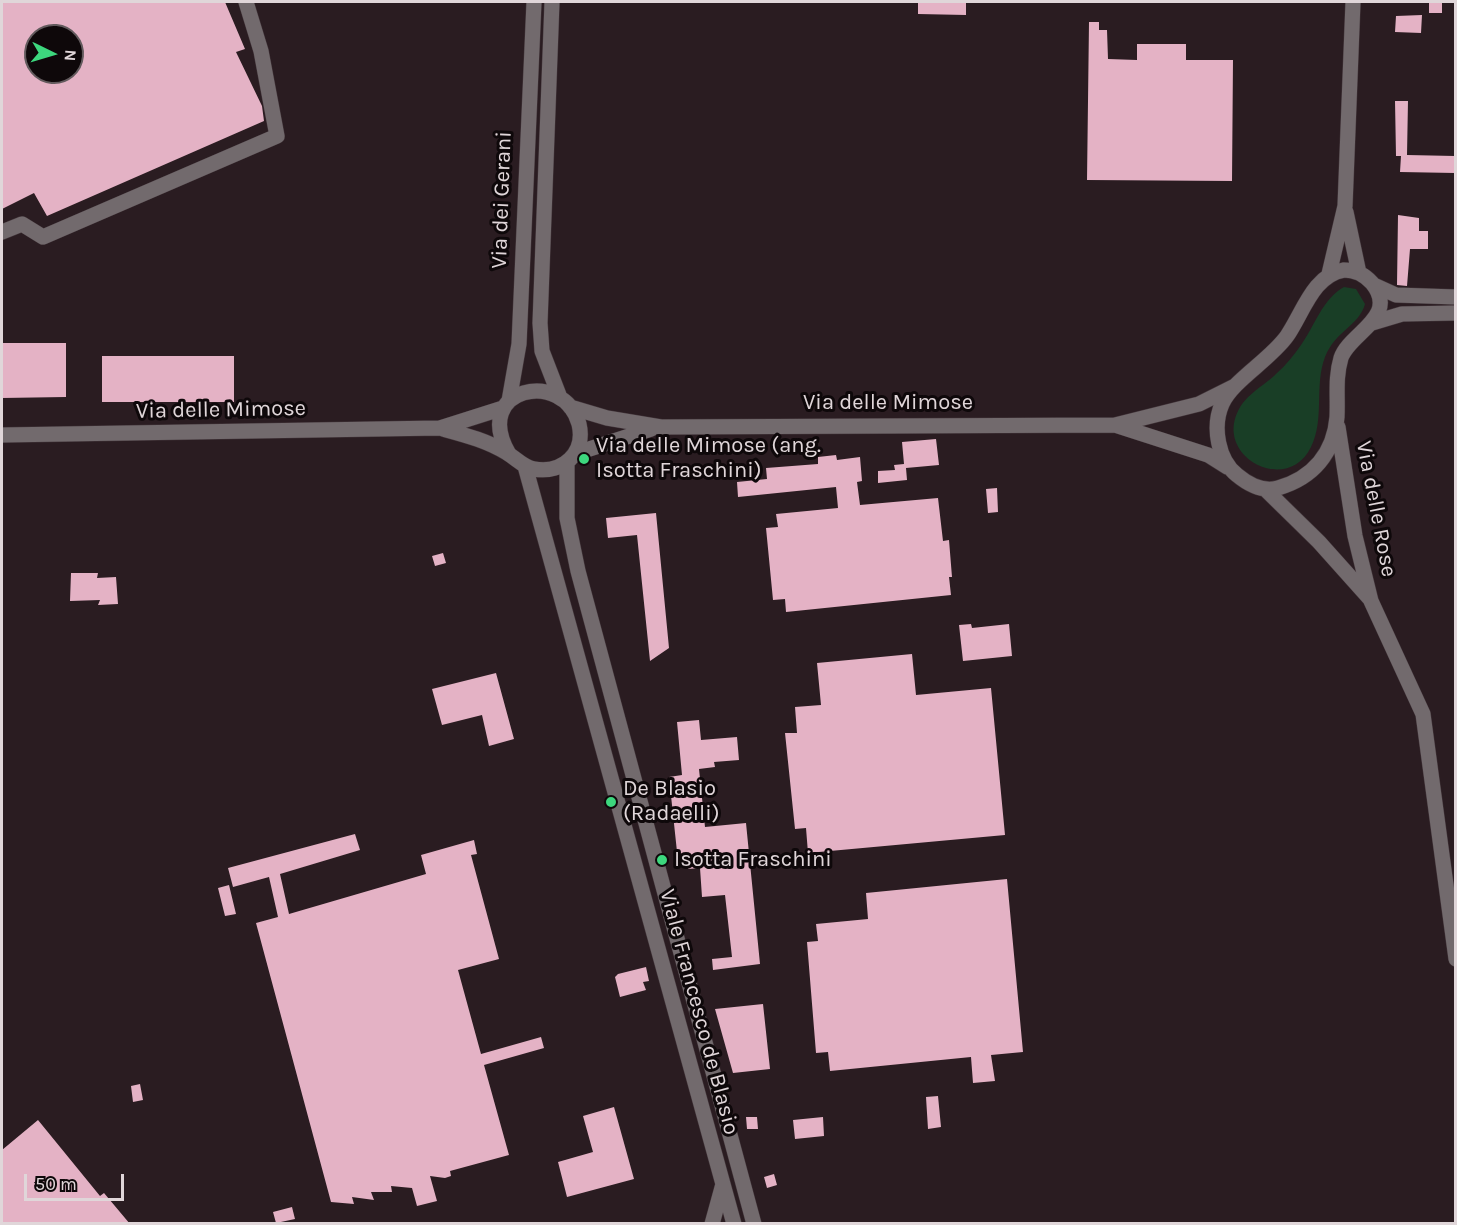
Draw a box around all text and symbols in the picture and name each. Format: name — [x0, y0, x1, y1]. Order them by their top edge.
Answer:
north arrow — [24, 24, 84, 84]
text: N — [60, 49, 80, 62]
street label: Via dei Gerani — [486, 131, 518, 269]
street label: Via delle Mimose — [803, 390, 973, 416]
street label: Via delle Mimose — [136, 395, 306, 425]
place label: Via delle Mimose (ang. Isotta Fraschini) — [596, 433, 821, 484]
street label: Via delle Rose — [1350, 439, 1402, 579]
marker: Via delle Mimose (ang. Isotta Fraschini) — [577, 452, 591, 466]
place label: De Blasio (Radaelli) — [623, 776, 720, 828]
marker: De Blasio (Radaelli) — [604, 795, 618, 809]
place label: Isotta Fraschini — [674, 847, 832, 873]
marker: Isotta Fraschini — [655, 853, 669, 867]
street label: Viale Francesco de Blasio — [654, 886, 744, 1138]
scale bar — [27, 1162, 128, 1200]
text: 50 m — [35, 1173, 77, 1195]

